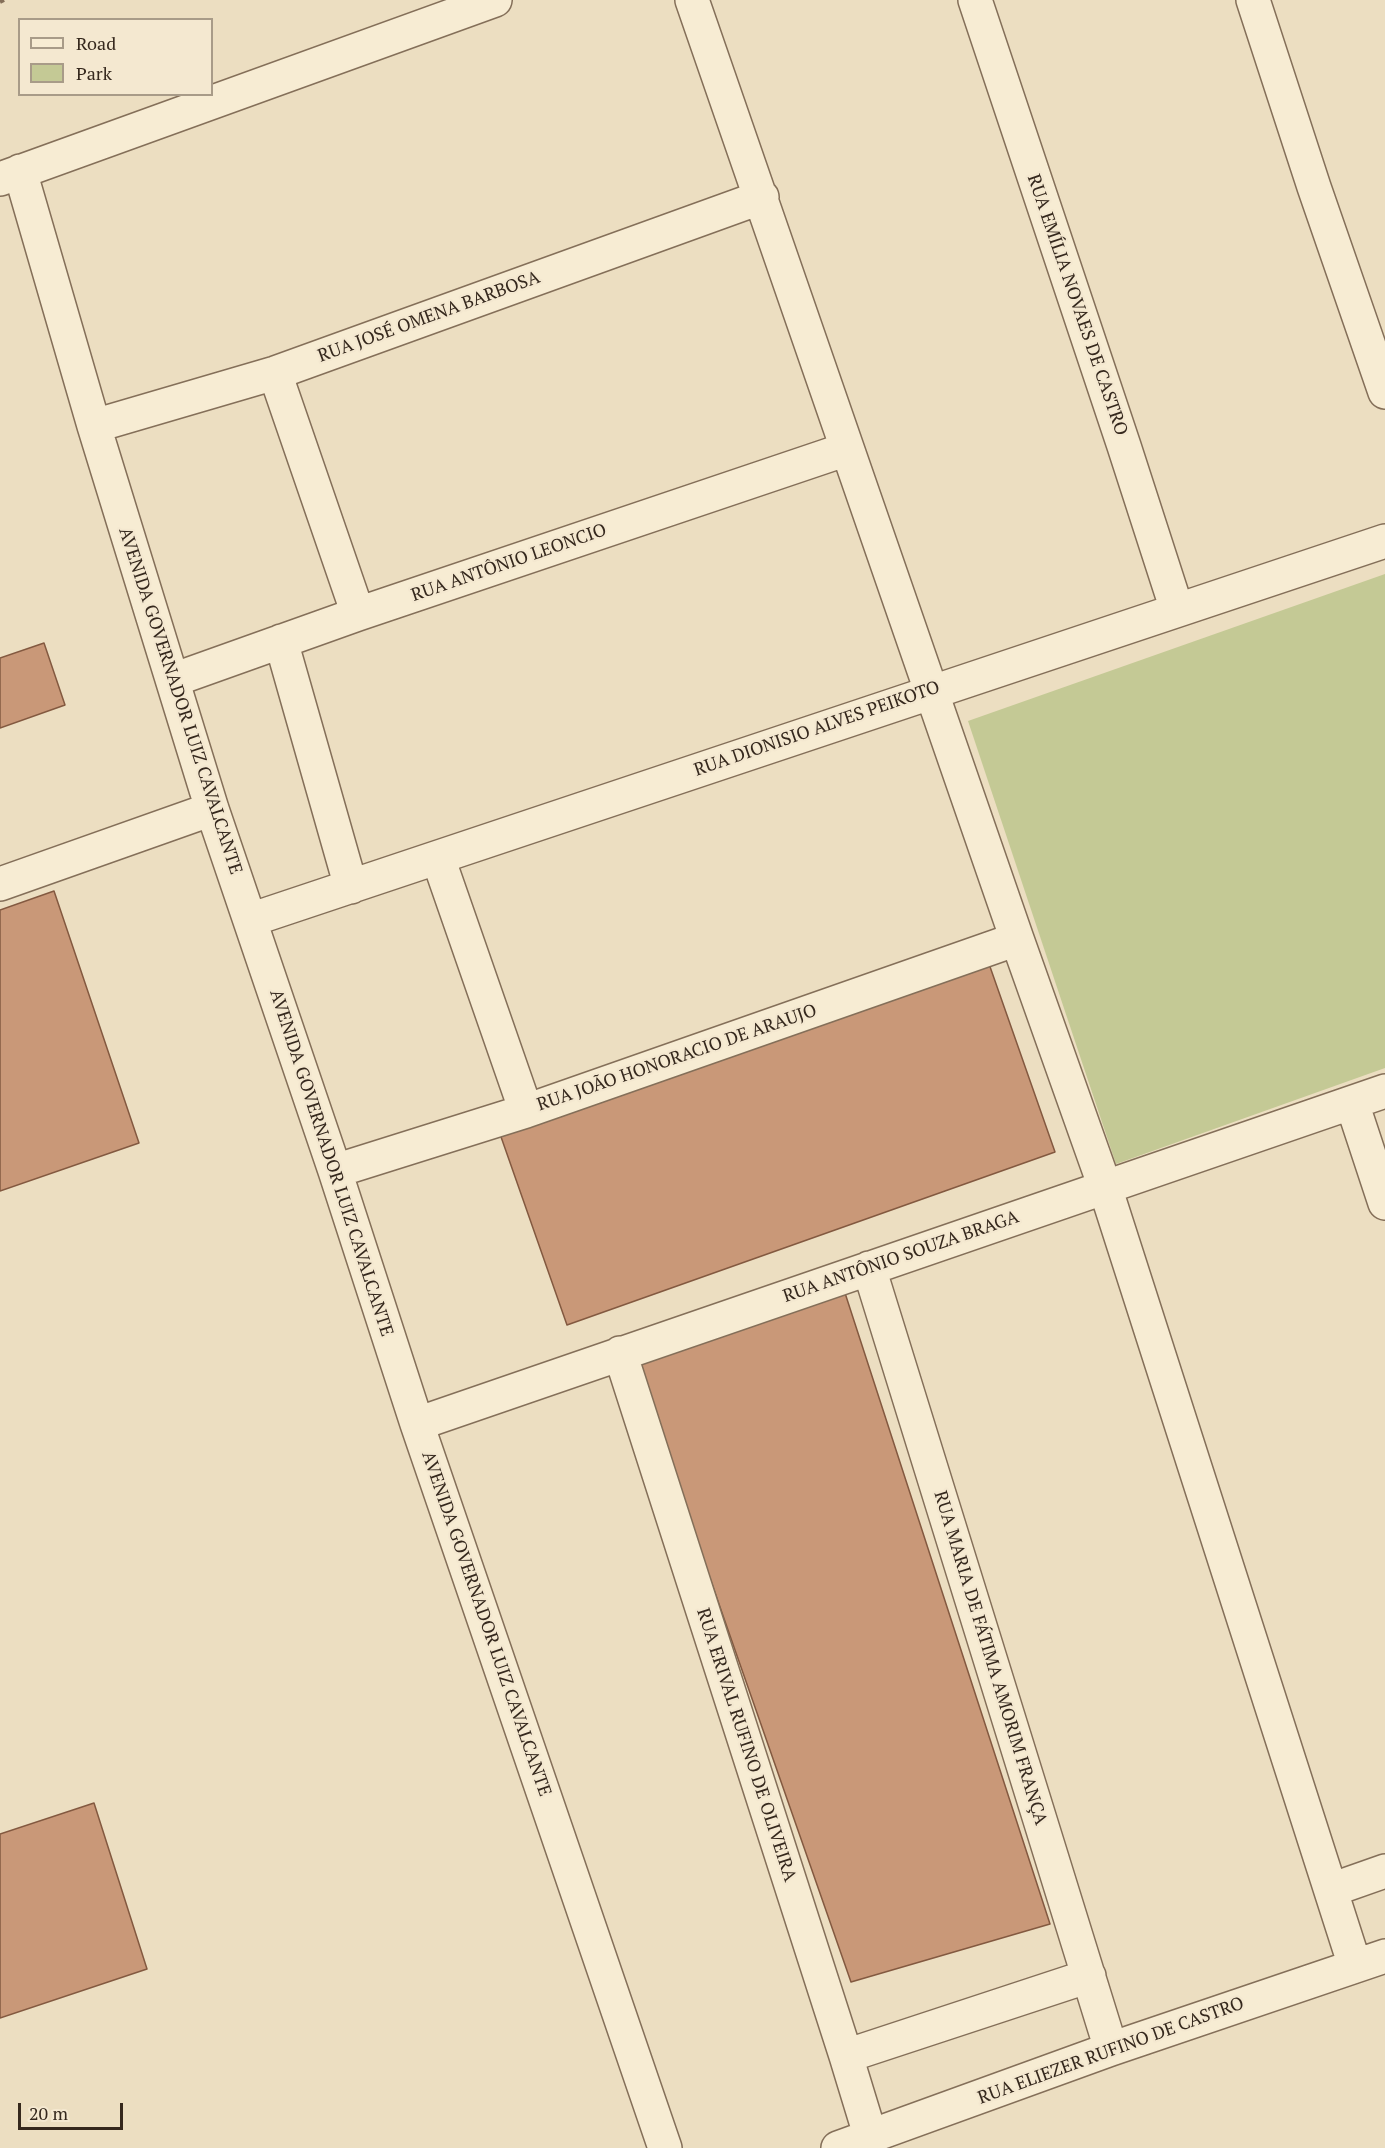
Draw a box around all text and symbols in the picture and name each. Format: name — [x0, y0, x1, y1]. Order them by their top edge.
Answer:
legend — [18, 18, 213, 96]
text: Road — [76, 31, 116, 55]
text: Park — [76, 61, 112, 85]
street label: RUA EMÍLIA NOVAES DE CASTRO — [1022, 172, 1132, 438]
street label: RUA JOSÉ OMENA BARBOSA — [315, 267, 543, 367]
street label: RUA ANTÔNIO LEONCIO — [409, 519, 609, 607]
street label: AVENIDA GOVERNADOR LUIZ CAVALCANTE — [114, 525, 246, 877]
street label: RUA DIONISIO ALVES PEIKOTO — [691, 677, 943, 781]
street label: AVENIDA GOVERNADOR LUIZ CAVALCANTE — [265, 987, 397, 1339]
street label: RUA JOÃO HONORACIO DE ARAUJO — [534, 1000, 820, 1116]
street label: RUA ANTÔNIO SOUZA BRAGA — [780, 1206, 1022, 1308]
street label: AVENIDA GOVERNADOR LUIZ CAVALCANTE — [417, 1449, 555, 1799]
street label: RUA MARIA DE FÁTIMA AMORIM FRANÇA — [929, 1488, 1051, 1828]
street label: RUA ERIVAL RUFINO DE OLIVEIRA — [692, 1606, 800, 1884]
street label: RUA ELIEZER RUFINO DE CASTRO — [975, 1993, 1247, 2109]
scale bar — [21, 2091, 126, 2129]
text: 20 m — [29, 2101, 68, 2125]

